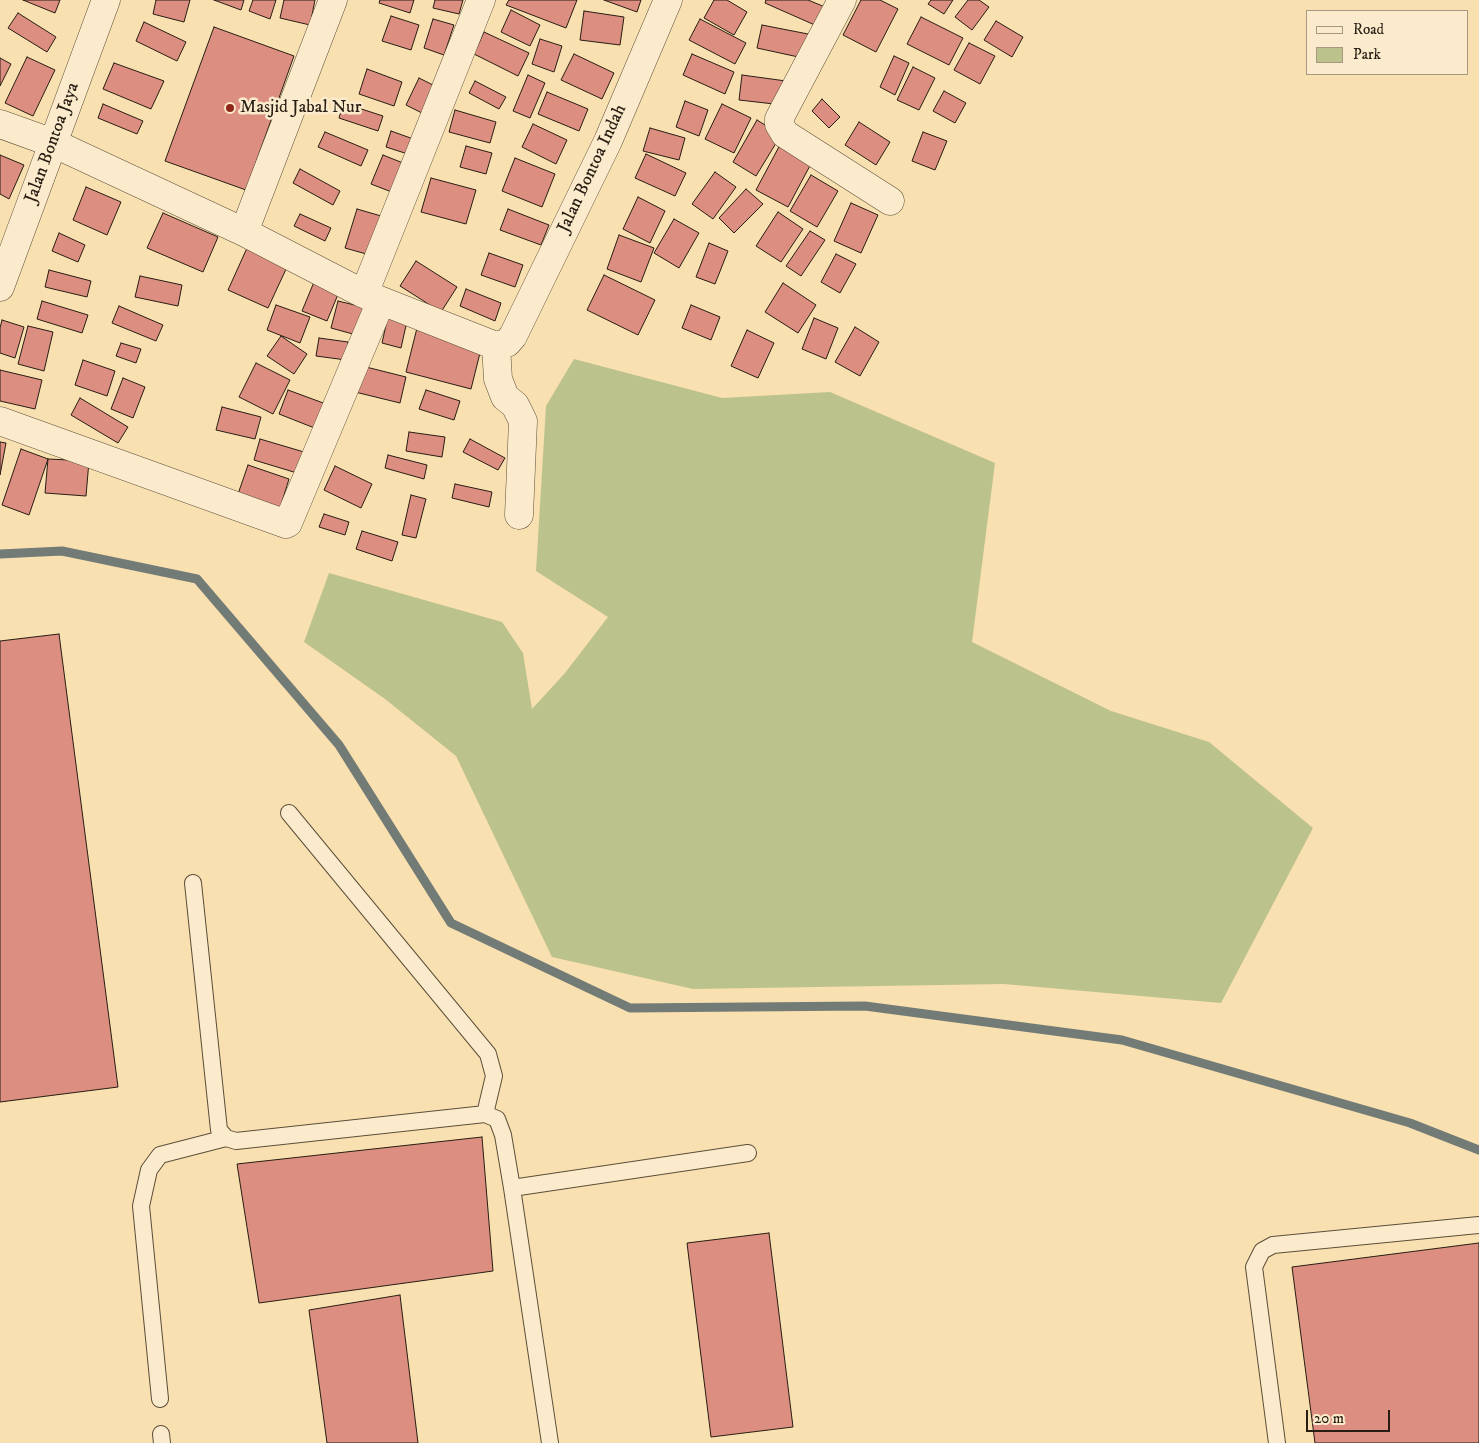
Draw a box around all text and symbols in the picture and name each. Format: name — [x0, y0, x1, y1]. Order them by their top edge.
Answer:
legend — [1306, 10, 1469, 75]
text: Road — [1353, 20, 1384, 39]
text: Park — [1353, 45, 1381, 64]
street label: Jalan Bontoa Jaya — [21, 80, 85, 206]
place label: Masjid Jabal Nur — [240, 97, 361, 119]
street label: Jalan Bontoa Indah — [554, 101, 632, 237]
marker: Masjid Jabal Nur — [224, 102, 236, 114]
scale bar — [1309, 1400, 1393, 1432]
text: 20 m — [1314, 1409, 1344, 1428]

